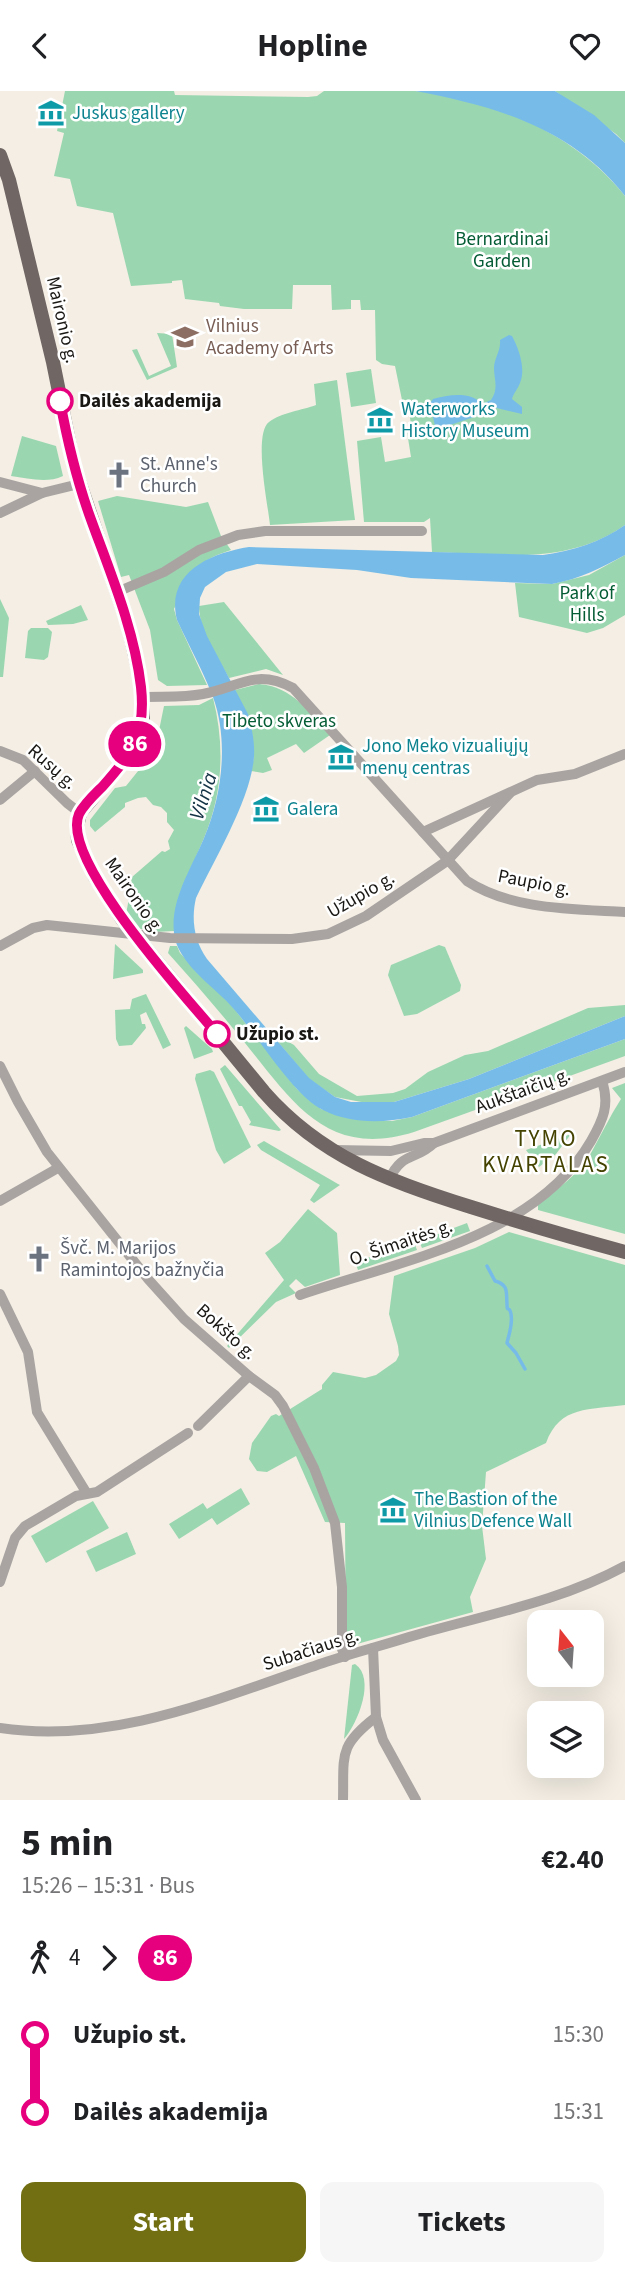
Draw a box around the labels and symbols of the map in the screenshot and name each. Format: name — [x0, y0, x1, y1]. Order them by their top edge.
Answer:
museum icon: Juskus gallery — [36, 98, 66, 128]
place label: Juskus gallery — [72, 100, 185, 127]
park label: Bernardinai Garden — [455, 226, 549, 275]
street label: Maironio g. — [39, 274, 85, 366]
place label: Vilnius Academy of Arts — [206, 313, 334, 362]
school or university icon: Vilnius Academy of Arts — [170, 322, 200, 352]
marker: Dailės akademija — [47, 388, 73, 414]
place label: Dailės akademija — [79, 388, 222, 415]
place label: Waterworks History Museum — [401, 396, 529, 445]
museum icon: Waterworks History Museum — [365, 405, 395, 435]
place label: St. Anne's Church — [140, 451, 218, 500]
church icon: St. Anne's Church — [104, 460, 134, 490]
park label: Park of Hills — [559, 580, 616, 629]
park label: Tibeto skveras — [222, 708, 336, 735]
line badge: 86 — [104, 721, 166, 767]
place label: Jono Meko vizualiųjų menų centras — [362, 733, 529, 782]
street label: Rusų g. — [21, 738, 83, 796]
museum icon: Jono Meko vizualiųjų menų centras — [326, 742, 356, 772]
water label: Vilnia — [181, 769, 225, 823]
museum icon: Galera — [251, 794, 281, 824]
place label: Galera — [287, 796, 338, 823]
street label: Maironio g. — [98, 852, 170, 940]
street label: Paupio g. — [495, 863, 573, 903]
street label: Užupio g. — [322, 865, 400, 925]
marker: Užupio st. — [204, 1021, 230, 1047]
place label: Užupio st. — [236, 1021, 319, 1048]
street label: Aukštaičių g. — [472, 1061, 574, 1121]
district label: TYMO KVARTALAS — [482, 1122, 610, 1181]
street label: O. Šimaitės g. — [346, 1213, 456, 1273]
place label: Švč. M. Marijos Ramintojos bažnyčia — [60, 1235, 224, 1284]
church icon: Švč. M. Marijos Ramintojos bažnyčia — [24, 1244, 54, 1274]
street label: Bokšto g. — [190, 1298, 262, 1366]
place label: The Bastion of the Vilnius Defence Wall — [414, 1486, 572, 1535]
museum icon: The Bastion of the Vilnius Defence Wall — [378, 1495, 408, 1525]
north arrow — [527, 1610, 604, 1687]
street label: Subačiaus g. — [259, 1622, 363, 1678]

